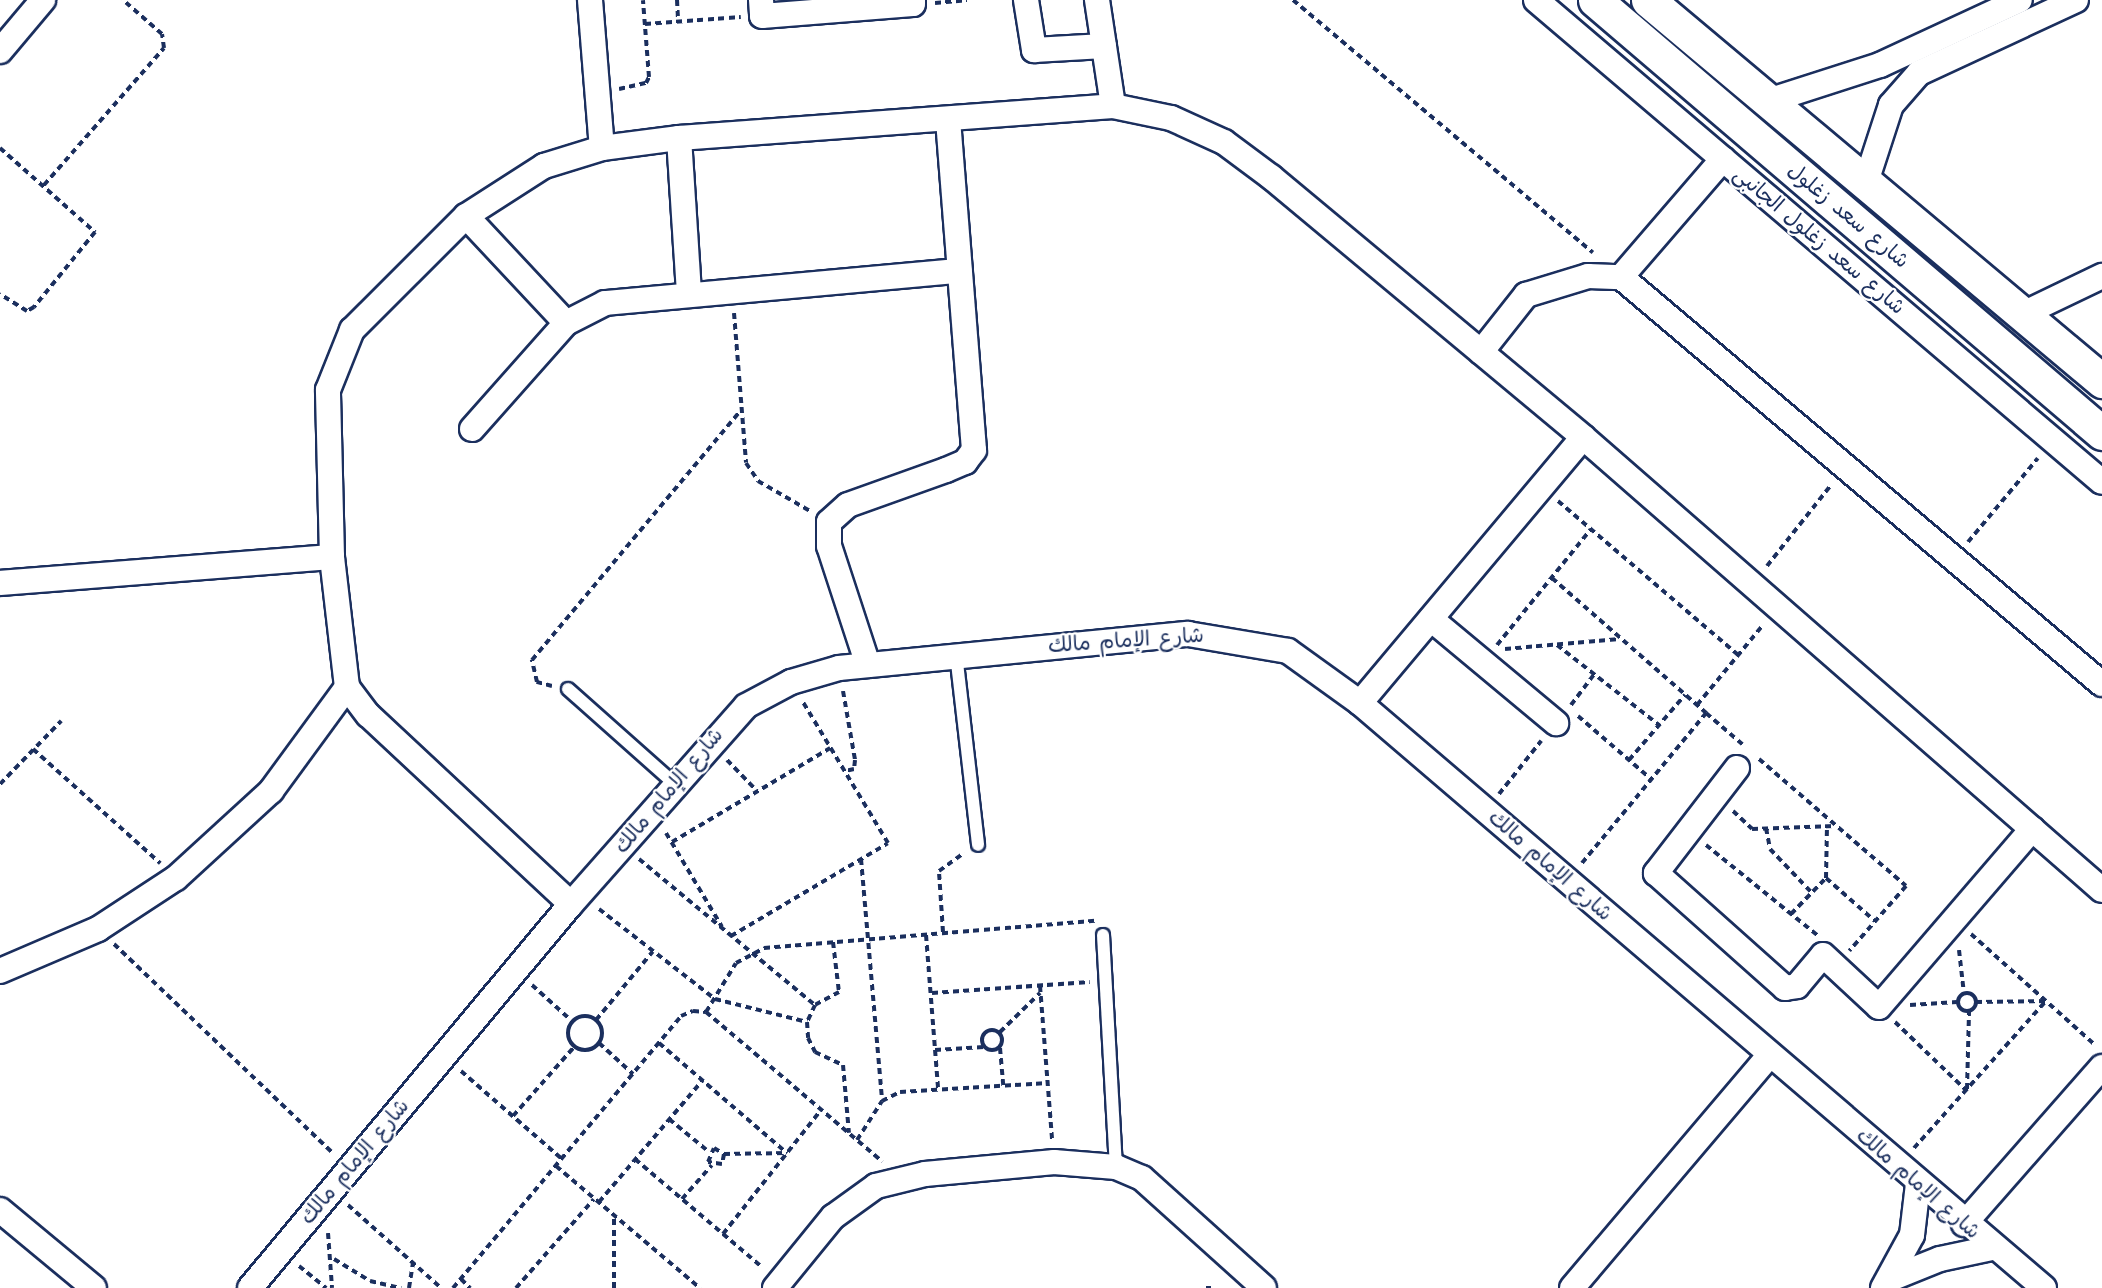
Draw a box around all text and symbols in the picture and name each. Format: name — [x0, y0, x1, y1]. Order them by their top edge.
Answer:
street label: شارع سعد زغلول — [1782, 158, 1914, 274]
street label: شارع سعد زغلول الجانبى — [1728, 162, 1910, 320]
street label: شارع الإمام مالك — [1047, 623, 1205, 659]
street label: شارع الإمام مالك — [609, 723, 729, 859]
street label: شارع الإمام مالك — [1483, 805, 1617, 927]
street label: شارع الإمام مالك — [295, 1094, 415, 1230]
street label: شارع الإمام مالك — [1851, 1123, 1985, 1245]

